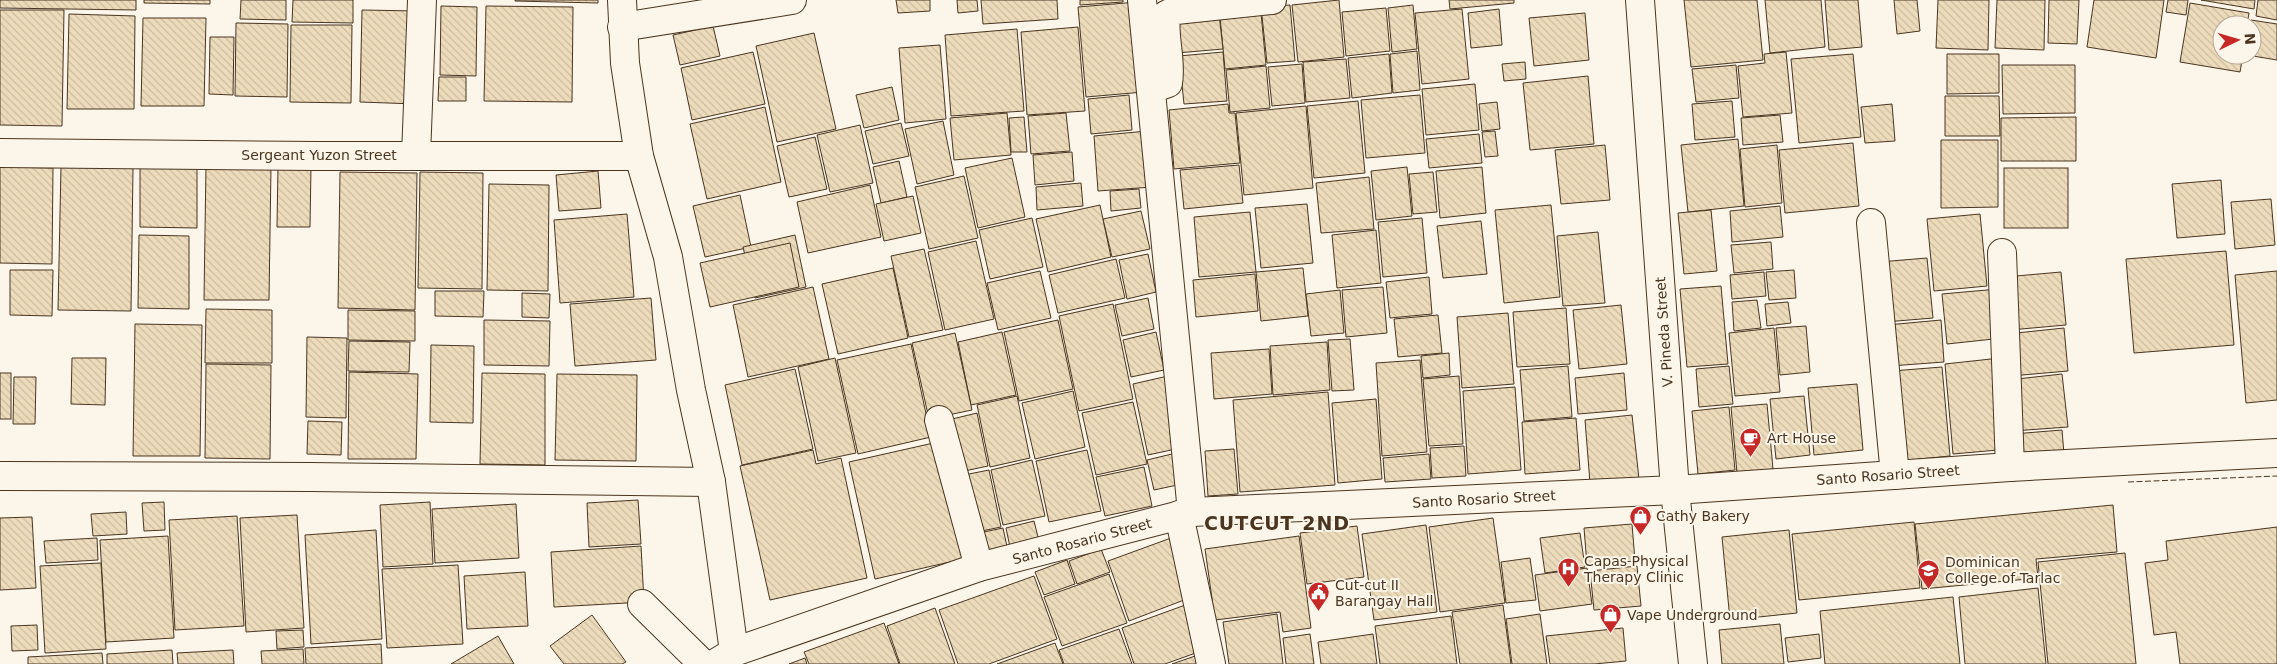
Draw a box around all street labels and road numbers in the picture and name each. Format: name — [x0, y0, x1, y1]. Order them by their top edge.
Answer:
street label: Sergeant Yuzon Street — [241, 147, 397, 163]
street label: V. Pineda Street — [1652, 276, 1676, 388]
street label: Santo Rosario Street — [1816, 462, 1961, 488]
street label: Santo Rosario Street — [1412, 487, 1557, 511]
street label: Santo Rosario Street — [1011, 515, 1154, 567]

